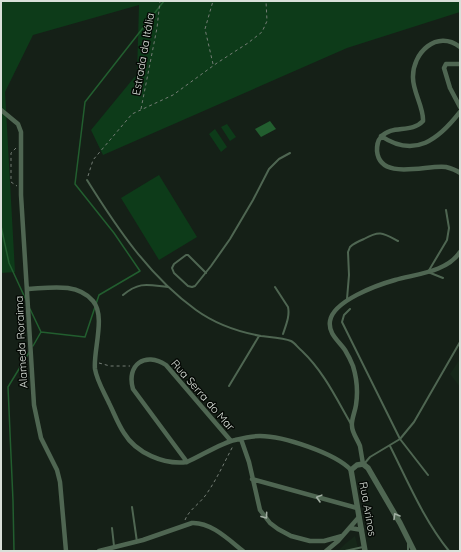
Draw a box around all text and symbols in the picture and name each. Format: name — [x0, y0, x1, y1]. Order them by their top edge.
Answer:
street label: Estrada da Itália — [129, 12, 157, 96]
street label: Alameda Roraima — [12, 295, 30, 389]
street label: Rua Serra do Mar — [168, 356, 238, 434]
street label: Rua Arinos — [356, 481, 380, 537]
one-way arrow — [316, 494, 323, 503]
one-way arrow — [260, 511, 267, 518]
one-way arrow — [394, 513, 401, 520]

